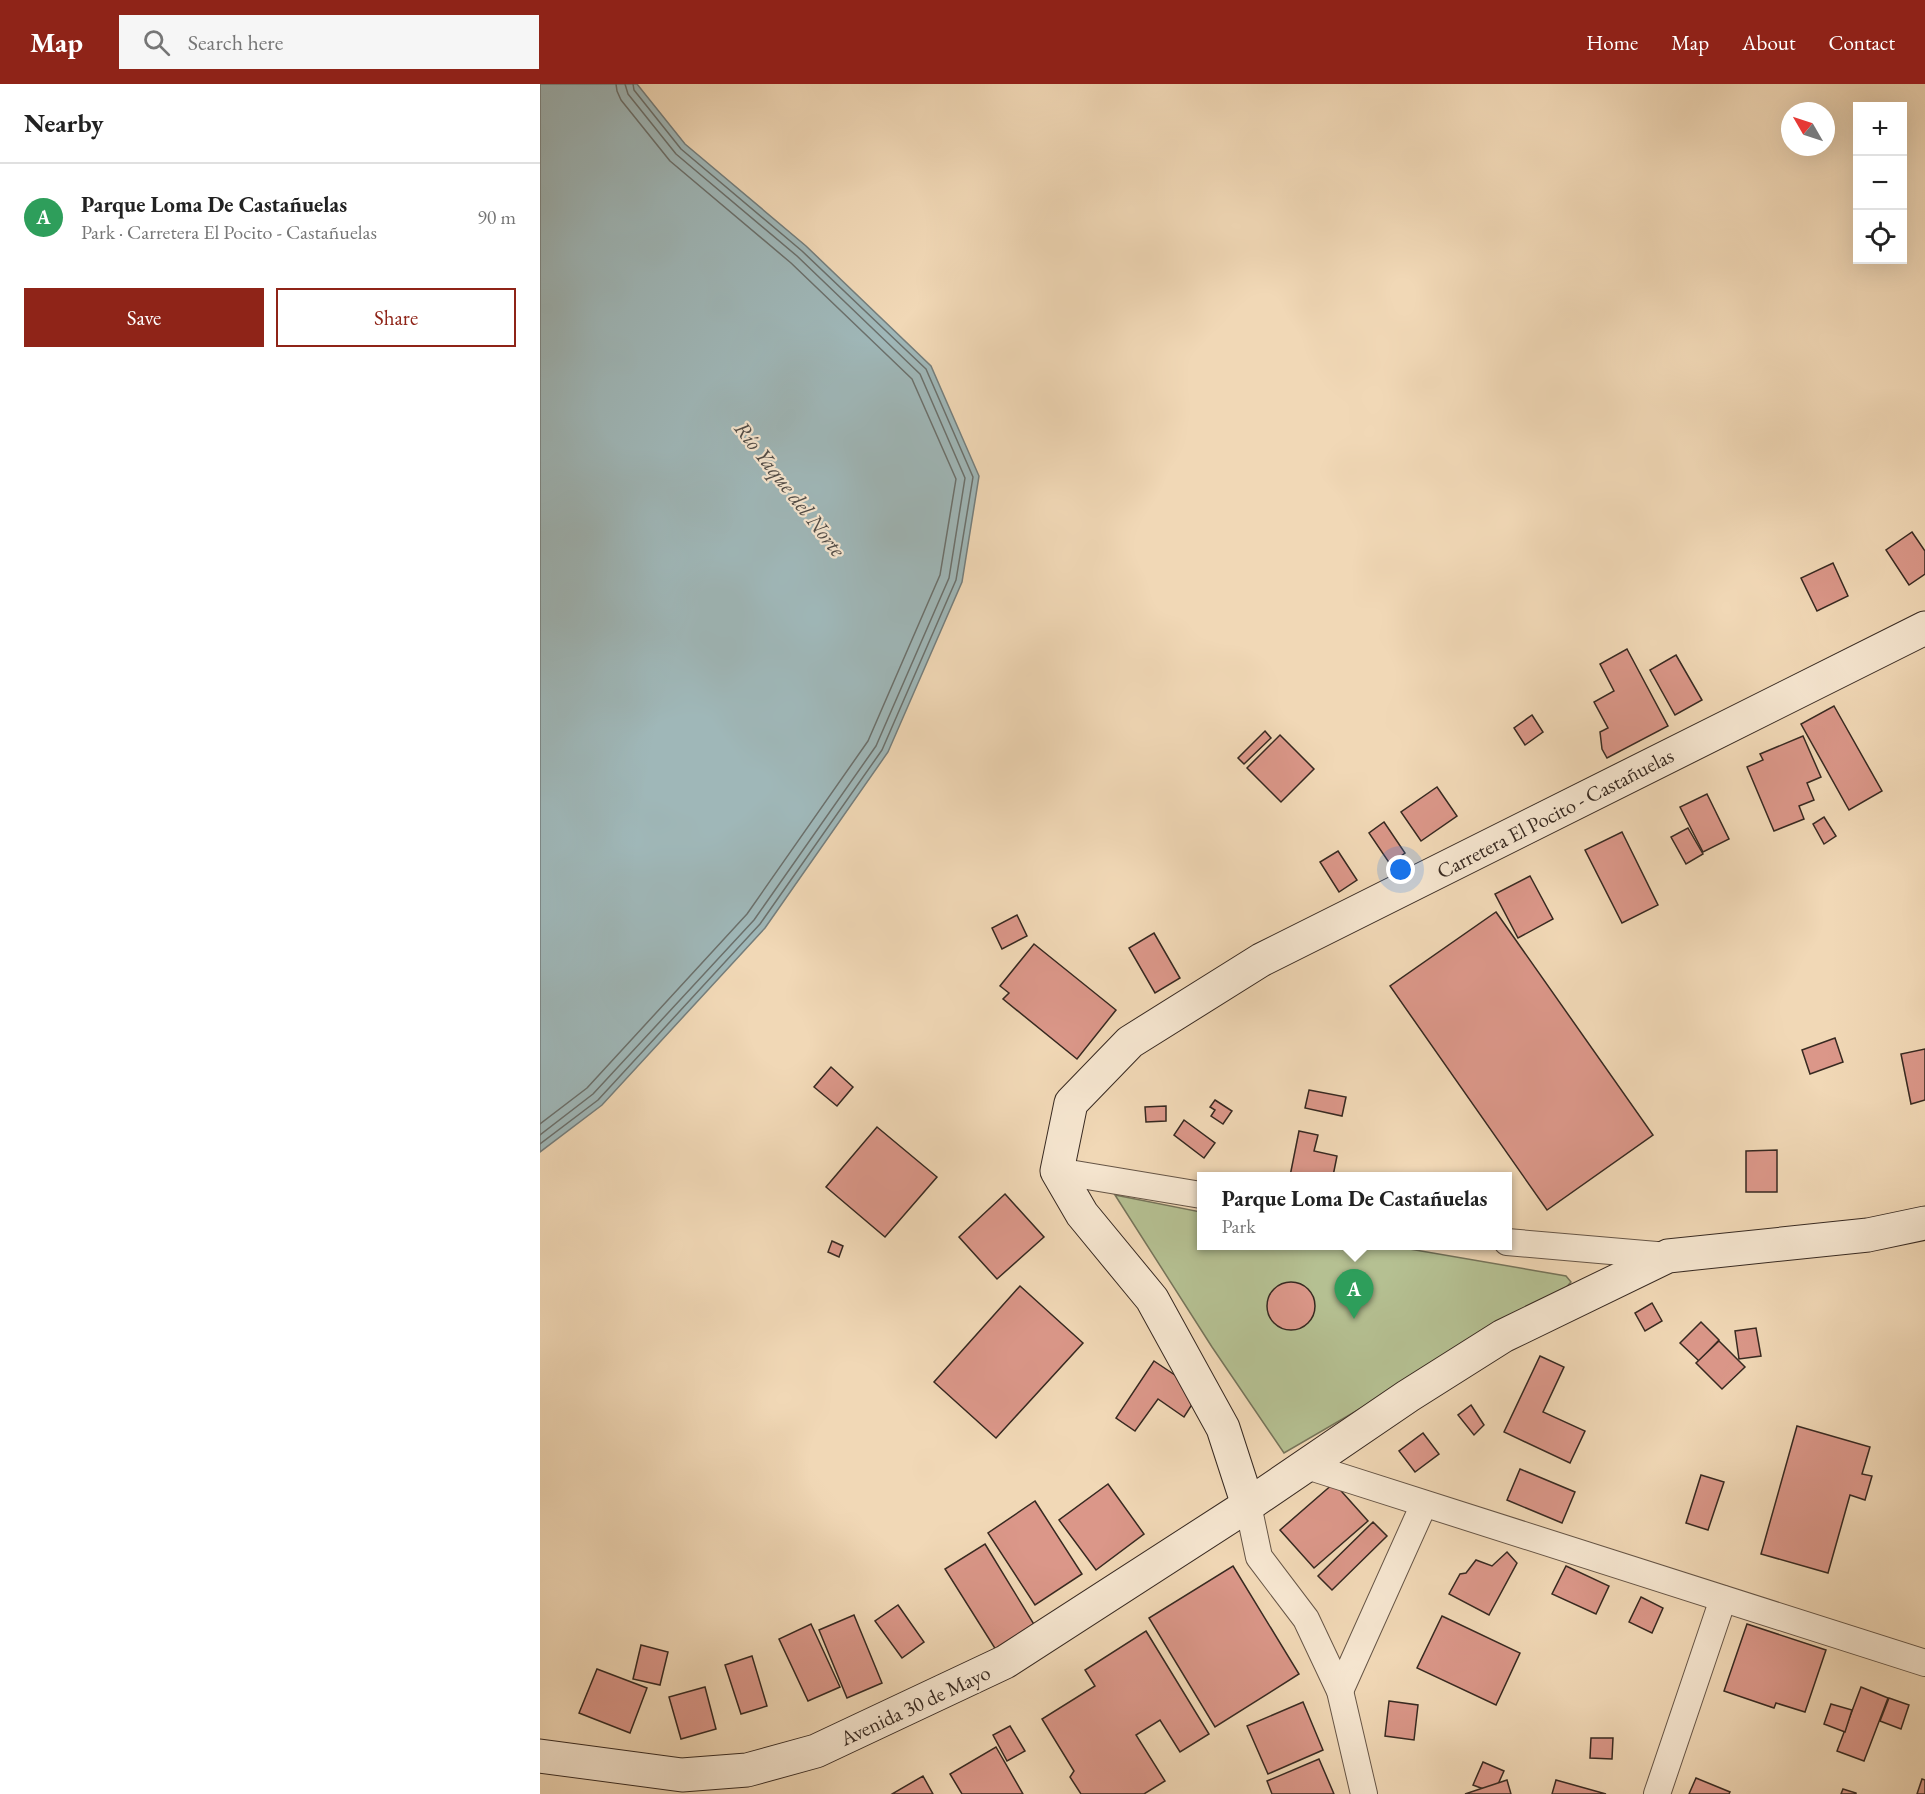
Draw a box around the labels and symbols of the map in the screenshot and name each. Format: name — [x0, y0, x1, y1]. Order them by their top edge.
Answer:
north arrow — [1781, 102, 1835, 156]
water label: Río Yaque del Norte — [728, 415, 853, 563]
street label: Carretera El Pocito - Castañuelas — [1432, 741, 1678, 885]
your location — [1386, 855, 1415, 884]
pin: A — [1334, 1270, 1374, 1319]
street label: Avenida 30 de Mayo — [835, 1658, 994, 1752]

